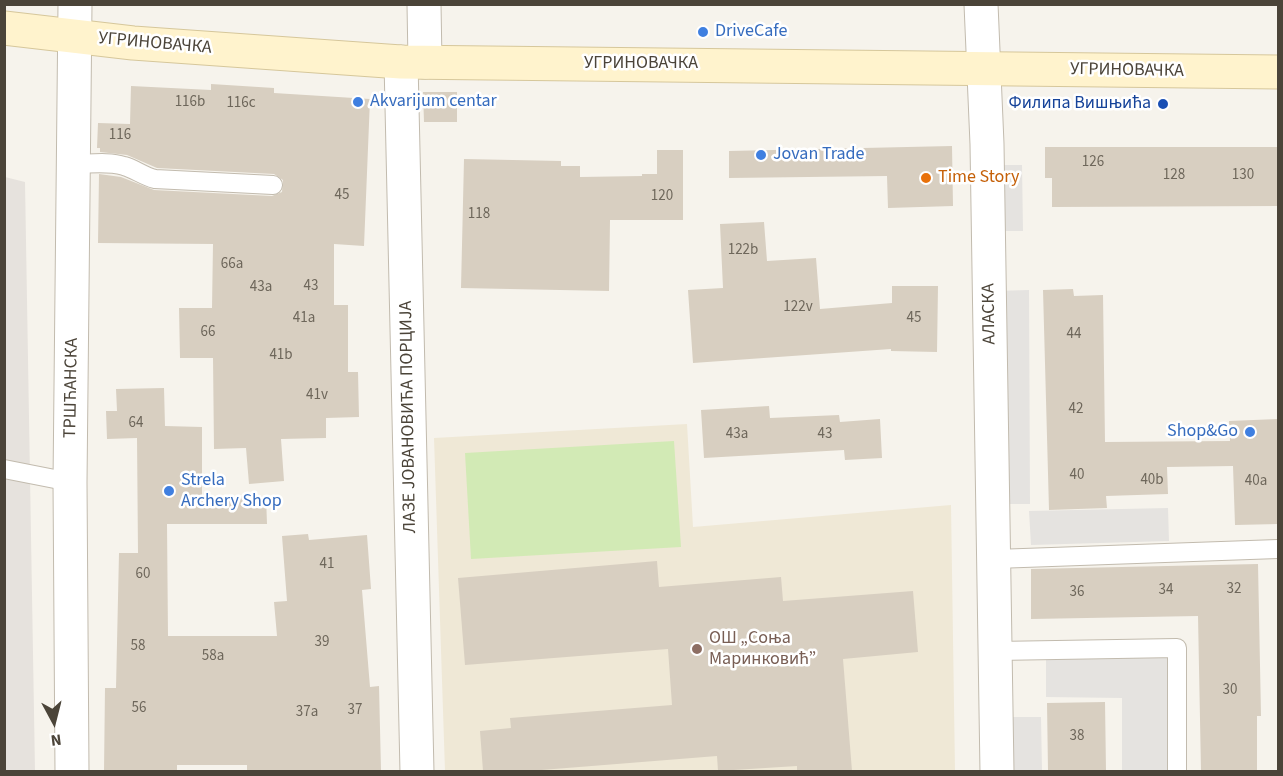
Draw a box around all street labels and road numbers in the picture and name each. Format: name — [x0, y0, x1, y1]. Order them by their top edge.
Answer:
street label: УГРИНОВАЧКА — [97, 28, 213, 60]
street label: УГРИНОВАЧКА — [584, 53, 698, 75]
street label: УГРИНОВАЧКА — [1070, 59, 1184, 83]
street label: АЛАСКА — [979, 283, 1001, 345]
street label: ЛАЗЕ ЈОВАНОВИЋА ПОРЦИЈА — [396, 301, 422, 533]
street label: ТРШЋАНСКА — [60, 338, 84, 438]

